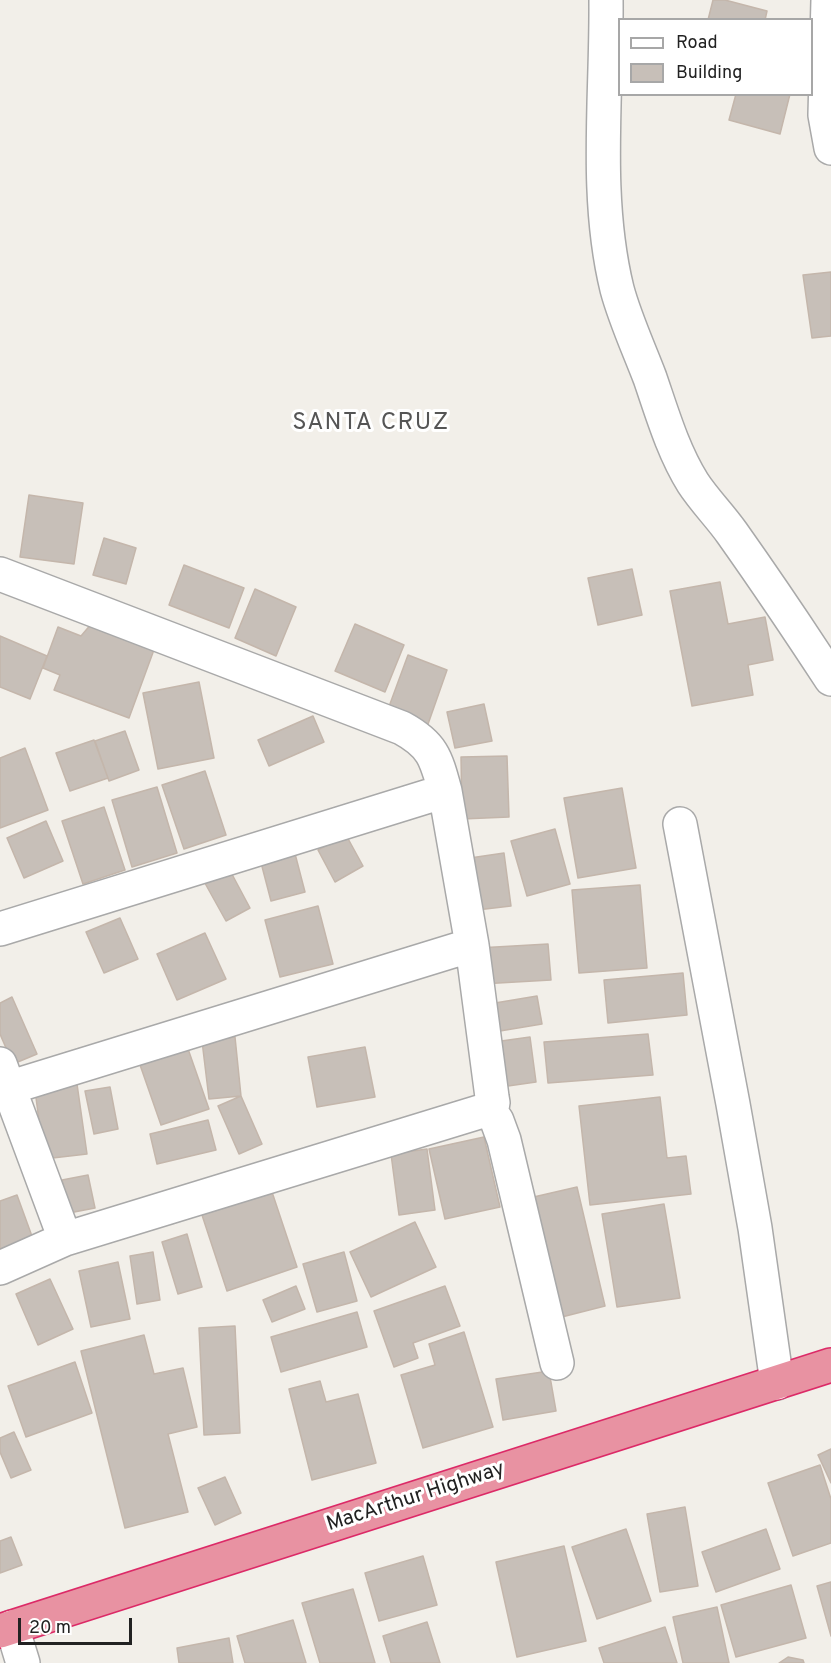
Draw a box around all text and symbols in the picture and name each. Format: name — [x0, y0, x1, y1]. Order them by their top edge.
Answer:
legend — [618, 18, 813, 96]
text: Road — [676, 32, 718, 55]
text: Building — [676, 62, 742, 85]
district label: SANTA CRUZ — [292, 410, 450, 438]
street label: MacArthur Highway — [324, 1457, 508, 1539]
scale bar — [21, 1606, 135, 1644]
text: 20 m — [29, 1617, 71, 1640]

